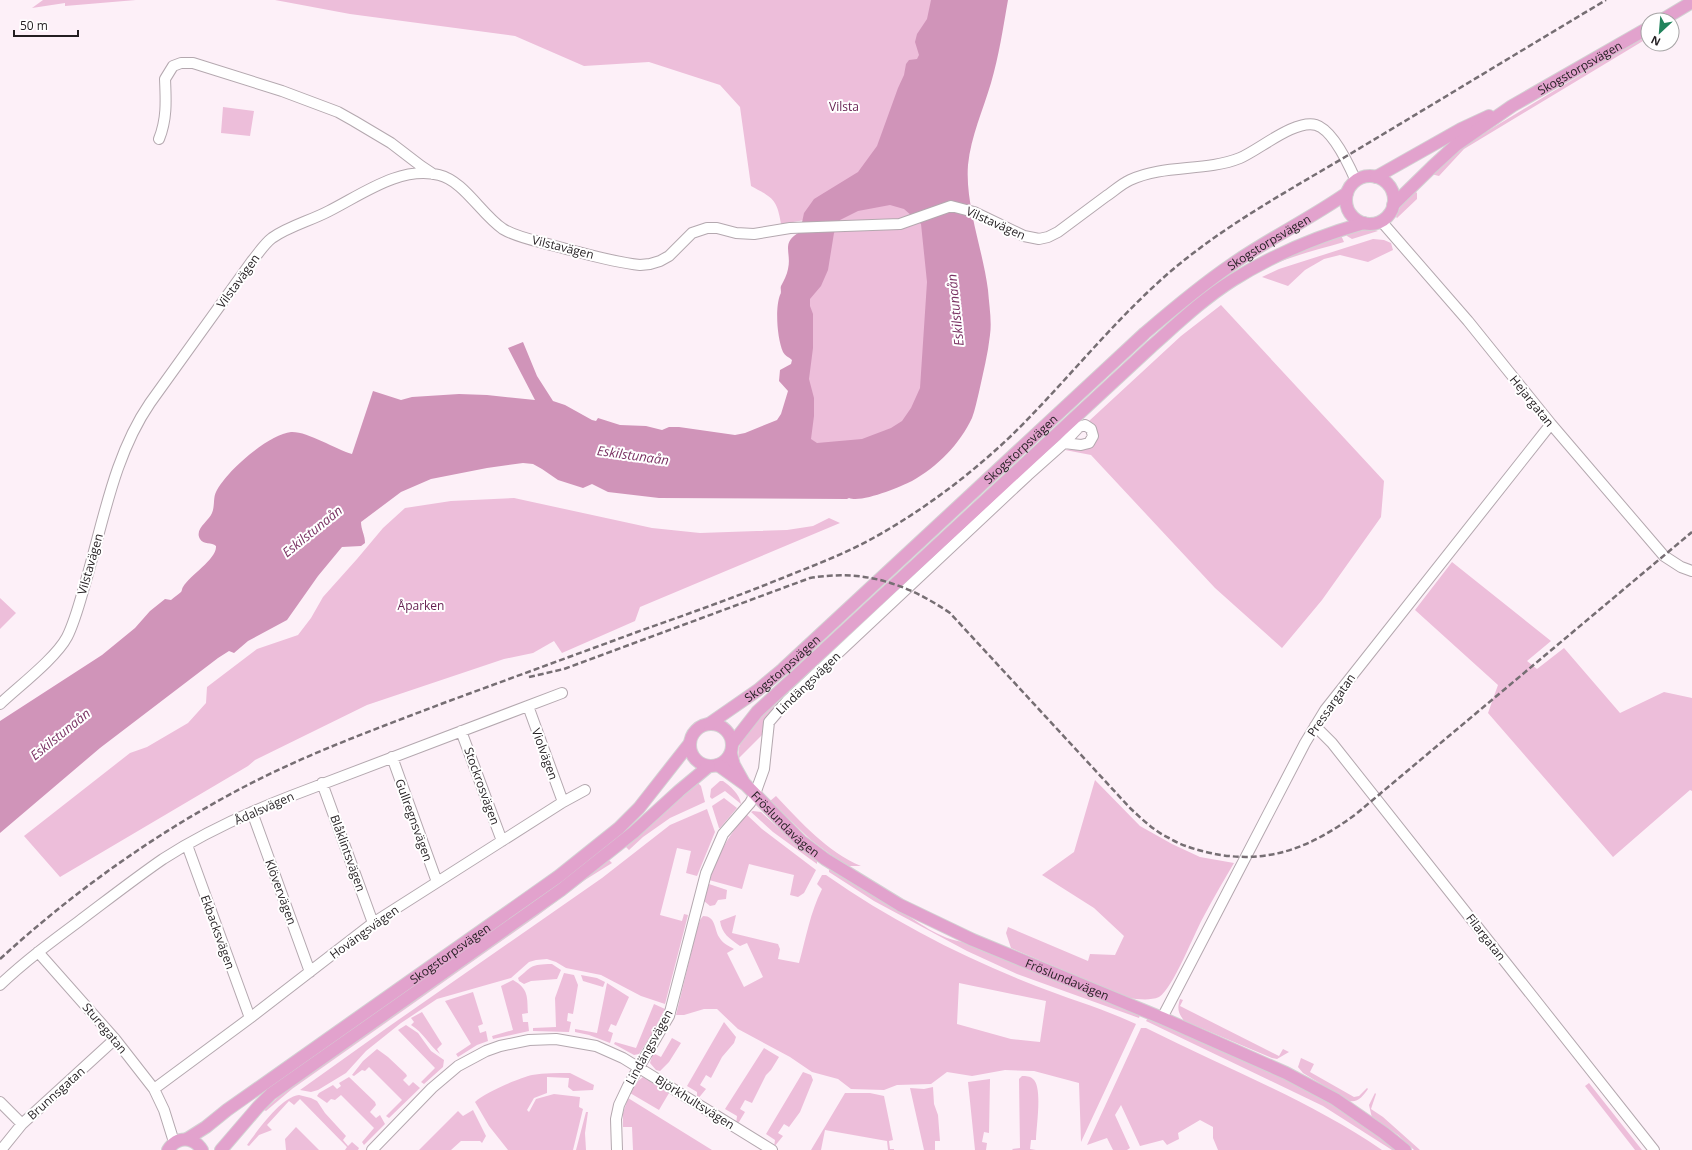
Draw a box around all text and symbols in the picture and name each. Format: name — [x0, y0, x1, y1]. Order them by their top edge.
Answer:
scale bar — [14, 12, 78, 38]
north arrow — [1640, 12, 1680, 52]
text: 50 m — [20, 17, 48, 34]
text: N — [1648, 33, 1663, 50]
street label: Skogstorpsvägen — [1534, 36, 1625, 98]
park label: Vilsta — [829, 98, 859, 115]
street label: Vilstavägen — [964, 202, 1028, 244]
street label: Skogstorpsvägen — [1223, 210, 1314, 274]
street label: Vilstavägen — [530, 231, 596, 263]
street label: Vilstavägen — [213, 250, 263, 312]
water label: Eskilstunaån — [942, 273, 968, 347]
street label: Hejargatan — [1506, 372, 1558, 430]
street label: Skogstorpsvägen — [980, 410, 1061, 487]
water label: Eskilstunaån — [596, 441, 670, 469]
water label: Eskilstunaån — [278, 501, 346, 561]
street label: Vilstavägen — [73, 531, 107, 597]
park label: Åparken — [398, 597, 444, 614]
street label: Skogstorpsvägen — [741, 631, 823, 706]
street label: Lindängsvägen — [772, 648, 844, 718]
street label: Pressargatan — [1303, 670, 1359, 740]
water label: Eskilstunaån — [26, 704, 94, 764]
street label: Violvägen — [528, 726, 562, 782]
street label: Stockrosvägen — [460, 745, 504, 827]
street label: Gullregnsvägen — [391, 776, 437, 864]
street label: Ådalsvägen — [231, 787, 297, 829]
street label: Fröslundavägen — [748, 787, 823, 861]
street label: Blåklintsvägen — [326, 812, 370, 894]
street label: Klövervägen — [261, 857, 301, 927]
street label: Ekbacksvägen — [197, 892, 239, 972]
street label: Hovängsvägen — [326, 901, 402, 963]
street label: Filargatan — [1462, 910, 1510, 964]
street label: Skogstorpsvägen — [406, 919, 494, 987]
street label: Fröslundavägen — [1023, 954, 1112, 1004]
street label: Sturegatan — [79, 999, 131, 1057]
street label: Lindängsvägen — [621, 1006, 677, 1088]
street label: Brunnsgatan — [24, 1063, 88, 1123]
street label: Björkhultsvägen — [652, 1071, 738, 1133]

